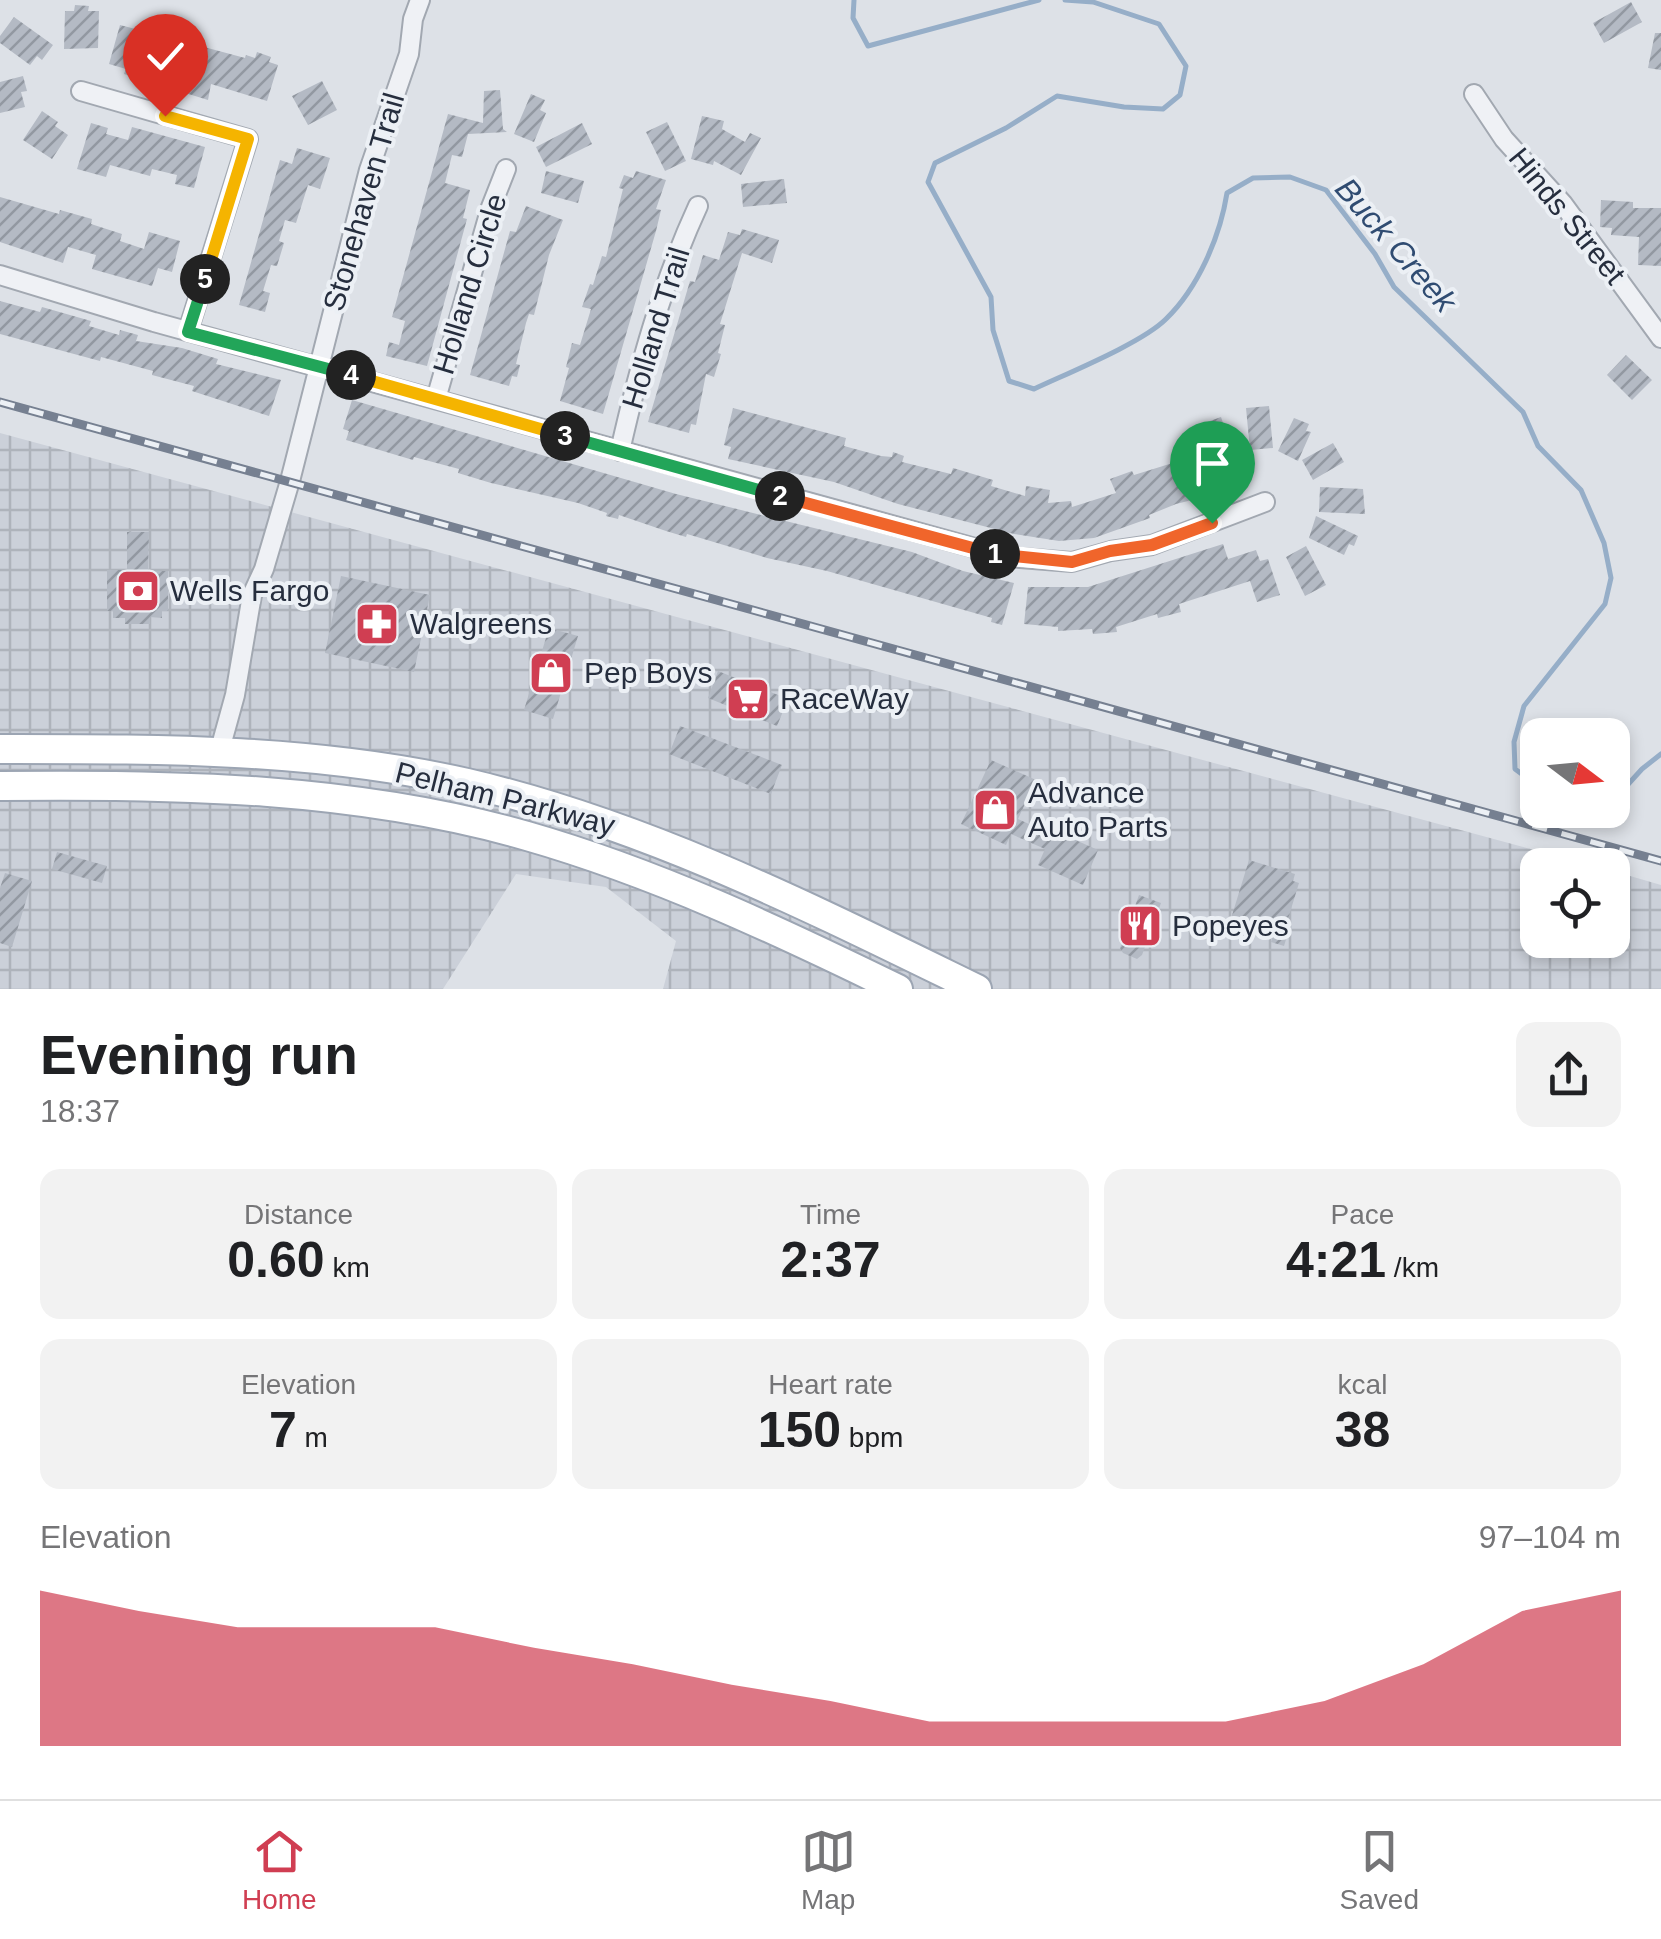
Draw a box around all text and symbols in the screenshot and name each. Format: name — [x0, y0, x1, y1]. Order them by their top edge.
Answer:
pin — [123, 14, 208, 117]
icon: check — [138, 29, 193, 84]
street label: Stonehaven Trail — [317, 89, 410, 315]
street label: Hinds Street — [1503, 141, 1633, 291]
water label: Buck Creek — [1328, 171, 1465, 321]
street label: Holland Circle — [426, 190, 513, 378]
street label: Holland Trail — [615, 243, 696, 412]
pin: 5 — [180, 254, 230, 304]
text: 5 — [197, 263, 213, 294]
pin: 4 — [326, 350, 376, 400]
text: 4 — [343, 359, 359, 390]
pin: 3 — [540, 411, 590, 461]
text: 3 — [557, 420, 573, 451]
pin — [1170, 421, 1255, 524]
icon: arrive — [1185, 436, 1240, 491]
pin: 2 — [755, 471, 805, 521]
text: 2 — [772, 480, 788, 511]
pin: 1 — [970, 529, 1020, 579]
text: 1 — [987, 538, 1003, 569]
bank icon: Wells Fargo — [115, 568, 161, 614]
place label: Wells Fargo — [170, 574, 330, 607]
pharmacy icon: Walgreens — [354, 601, 400, 647]
place label: Walgreens — [410, 607, 552, 640]
shop icon: Pep Boys — [528, 650, 574, 696]
place label: Pep Boys — [584, 656, 712, 689]
supermarket icon: RaceWay — [725, 676, 771, 722]
place label: RaceWay — [780, 682, 909, 715]
north arrow — [1520, 718, 1630, 828]
map controls — [1520, 718, 1630, 958]
street label: Pelham Parkway — [392, 755, 618, 842]
place label: Advance Auto Parts — [1028, 776, 1168, 843]
shop icon: Advance Auto Parts — [972, 787, 1018, 833]
button: locate — [1520, 848, 1630, 958]
restaurant icon: Popeyes — [1117, 903, 1163, 949]
place label: Popeyes — [1172, 909, 1289, 942]
button: share — [1516, 1022, 1621, 1127]
text: Evening run — [40, 1024, 358, 1086]
text: 18:37 — [40, 1093, 120, 1129]
text: Distance — [244, 1199, 353, 1230]
text: Time — [800, 1199, 861, 1230]
text: Pace — [1331, 1199, 1394, 1230]
text: 0.60 — [227, 1232, 325, 1288]
text: 2:37 — [780, 1232, 881, 1288]
text: 4:21 — [1286, 1232, 1386, 1288]
text: km — [325, 1252, 370, 1283]
text: /km — [1386, 1252, 1439, 1283]
text: Elevation — [241, 1369, 356, 1400]
text: Heart rate — [768, 1369, 893, 1400]
text: kcal — [1338, 1369, 1387, 1400]
text: 7 — [269, 1402, 297, 1458]
text: 150 — [758, 1402, 841, 1458]
text: 38 — [1335, 1402, 1390, 1458]
text: m — [297, 1422, 328, 1453]
text: bpm — [841, 1422, 903, 1453]
text: Elevation — [40, 1519, 172, 1555]
text: 97–104 m — [1479, 1519, 1621, 1555]
tab: Home — [242, 1824, 317, 1916]
tab: Map — [801, 1824, 856, 1916]
tab: Saved — [1340, 1824, 1419, 1916]

